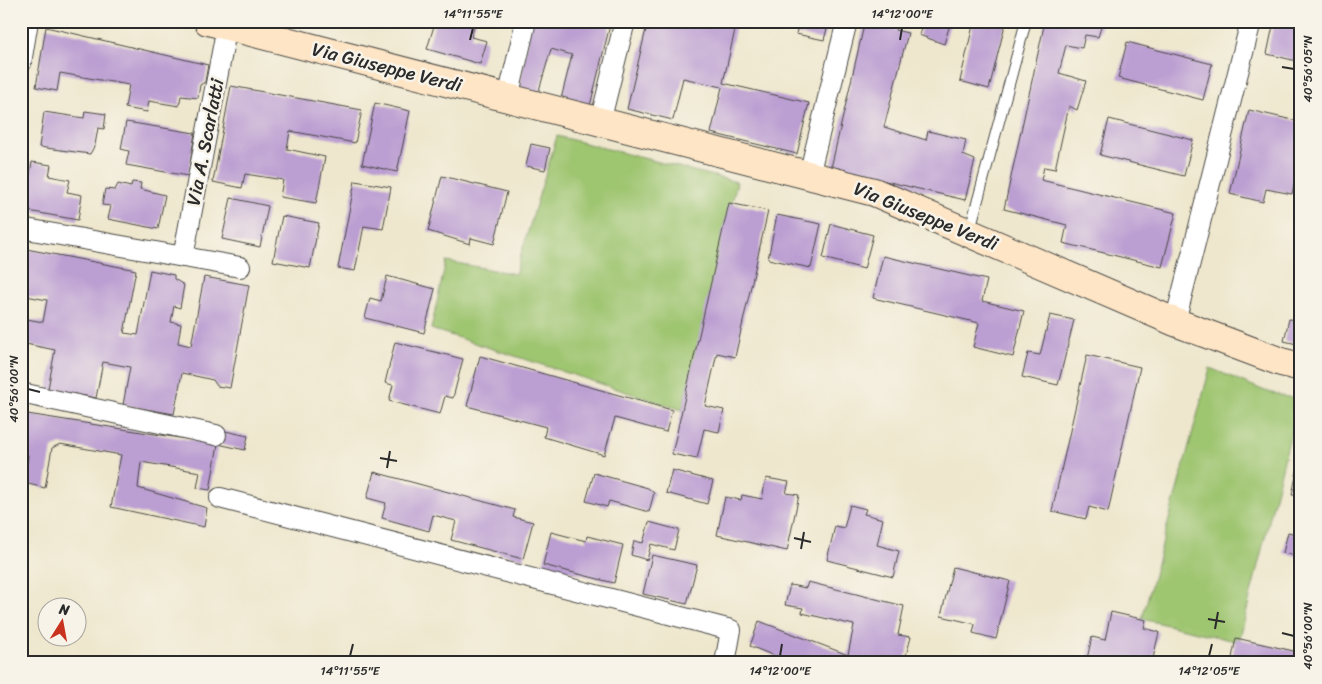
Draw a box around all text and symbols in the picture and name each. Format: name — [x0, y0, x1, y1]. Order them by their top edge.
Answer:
text: 14°11'55"E — [444, 3, 504, 25]
text: 14°12'00"E — [871, 3, 934, 25]
street label: Via Giuseppe Verdi — [309, 32, 466, 102]
text: 40°56'05"N — [1297, 35, 1319, 103]
street label: Via A. Scarlatti — [177, 75, 234, 208]
street label: Via Giuseppe Verdi — [849, 172, 1004, 260]
text: 40°56'00"N — [3, 355, 25, 423]
north arrow — [38, 596, 88, 646]
text: N — [56, 596, 72, 623]
text: 40°56'00"N — [1297, 602, 1319, 670]
text: 14°11'55"E — [321, 660, 381, 682]
text: 14°12'00"E — [749, 660, 812, 682]
text: 14°12'05"E — [1179, 660, 1241, 682]

